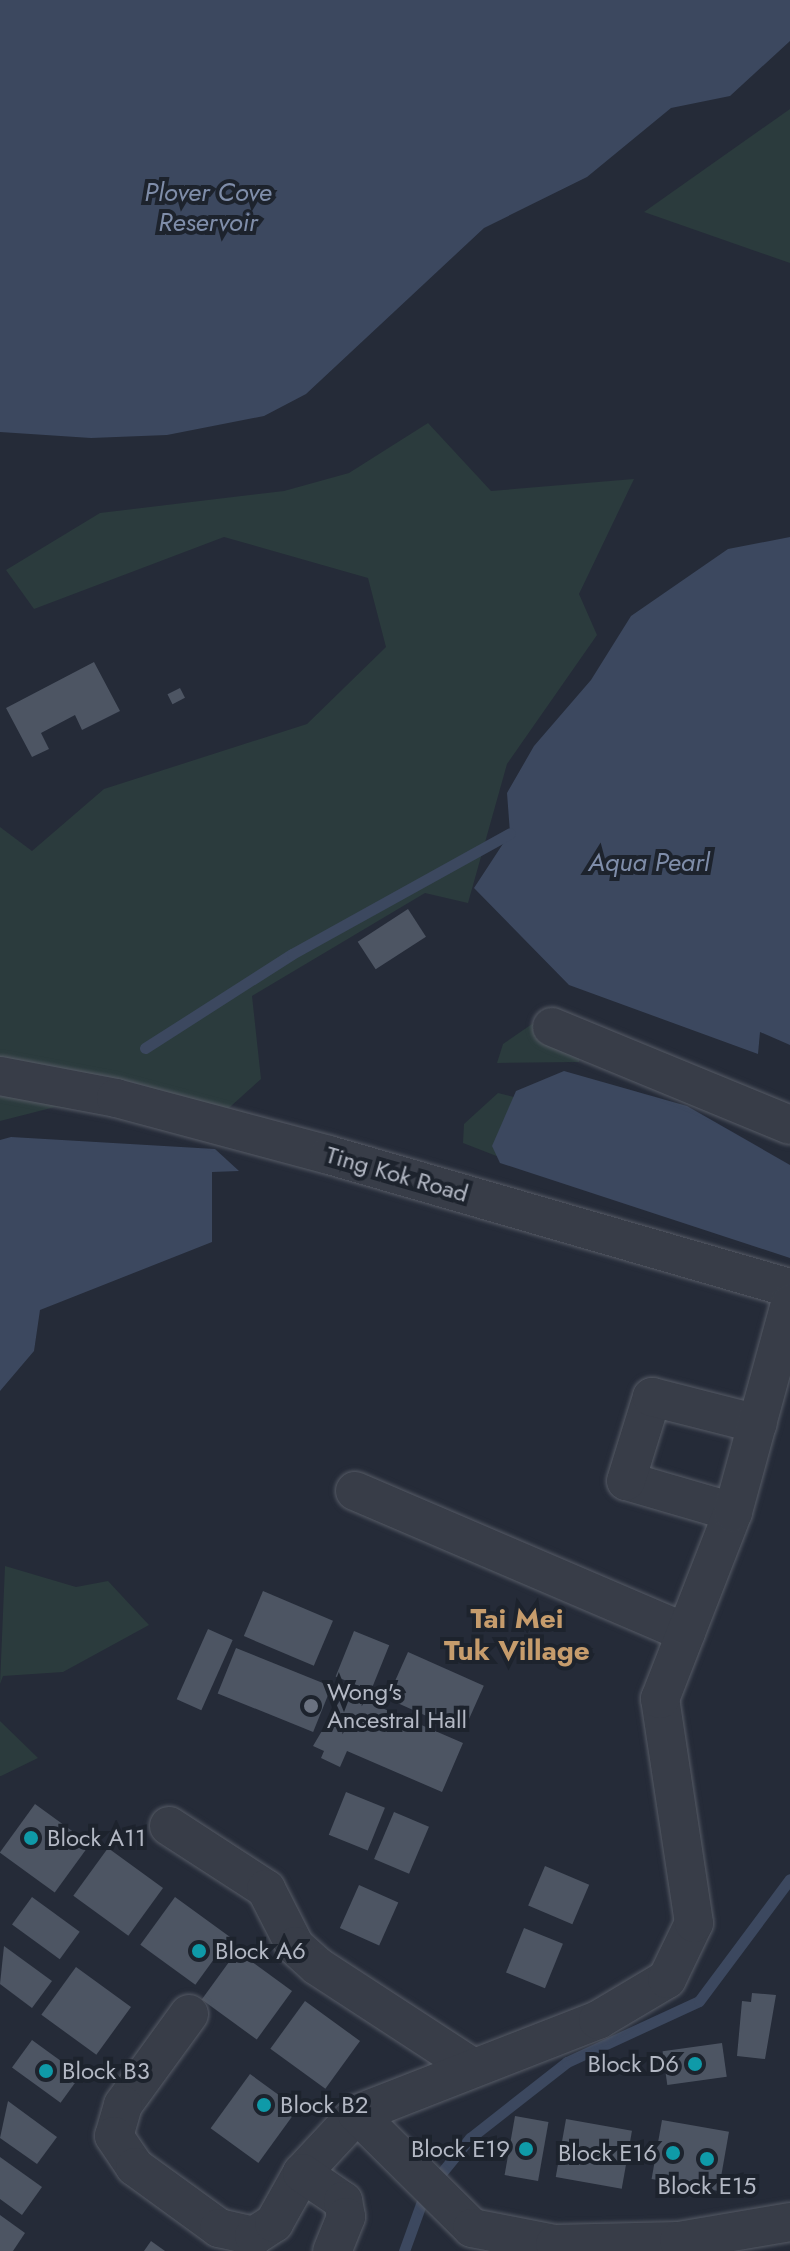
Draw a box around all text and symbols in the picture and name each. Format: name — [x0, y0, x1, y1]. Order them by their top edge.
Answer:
water label: Plover Cove Reservoir — [144, 177, 272, 238]
water label: Aqua Pearl — [588, 847, 710, 879]
street label: Ting Kok Road — [323, 1140, 471, 1208]
district label: Tai Mei Tuk Village — [444, 1602, 590, 1668]
place label: Wong's Ancestral Hall — [327, 1678, 467, 1734]
marker: Wong's Ancestral Hall — [302, 1697, 320, 1715]
place label: Block A11 — [47, 1824, 146, 1852]
marker: Block A11 — [22, 1829, 40, 1847]
place label: Block A6 — [215, 1937, 306, 1965]
marker: Block A6 — [190, 1942, 208, 1960]
place label: Block D6 — [588, 2050, 679, 2078]
marker: Block D6 — [686, 2055, 704, 2073]
place label: Block B3 — [62, 2057, 150, 2085]
marker: Block B3 — [37, 2062, 55, 2080]
place label: Block B2 — [280, 2091, 368, 2119]
marker: Block B2 — [255, 2096, 273, 2114]
place label: Block E19 — [411, 2135, 510, 2163]
place label: Block E16 — [558, 2139, 657, 2167]
marker: Block E19 — [517, 2140, 535, 2158]
marker: Block E16 — [664, 2144, 682, 2162]
marker: Block E15 — [698, 2150, 716, 2168]
place label: Block E15 — [658, 2172, 756, 2200]

